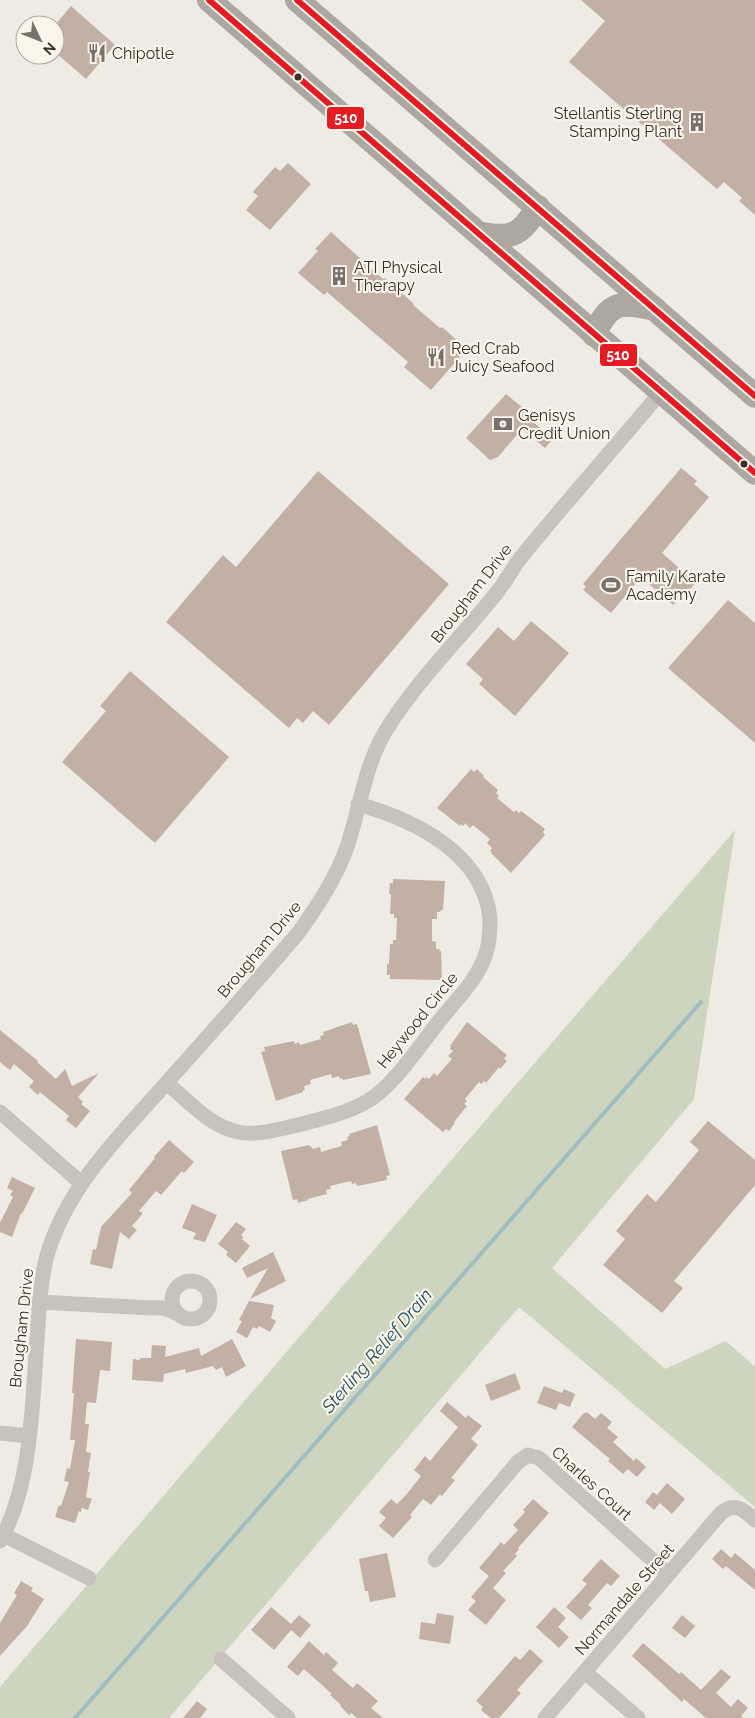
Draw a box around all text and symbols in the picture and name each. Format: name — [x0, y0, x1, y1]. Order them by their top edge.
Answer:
north arrow — [15, 15, 65, 65]
text: N — [40, 40, 59, 58]
restaurant icon: Chipotle — [86, 42, 108, 64]
place label: Chipotle — [112, 44, 174, 63]
unlabelled marker — [293, 72, 303, 82]
place label: Stellantis Sterling Stamping Plant — [554, 104, 683, 141]
line badge: 510 — [326, 106, 365, 130]
text: 510 — [334, 110, 358, 126]
building icon: Stellantis Sterling Stamping Plant — [686, 111, 708, 133]
place label: ATI Physical Therapy — [354, 258, 443, 295]
building icon: ATI Physical Therapy — [328, 265, 350, 287]
place label: Red Crab Juicy Seafood — [451, 339, 554, 376]
line badge: 510 — [599, 343, 638, 367]
restaurant icon: Red Crab Juicy Seafood — [425, 346, 447, 368]
text: 510 — [606, 347, 630, 363]
place label: Genisys Credit Union — [518, 406, 610, 443]
bank icon: Genisys Credit Union — [492, 413, 514, 435]
unlabelled marker — [739, 459, 749, 469]
street label: Brougham Drive — [427, 540, 516, 646]
place label: Family Karate Academy — [626, 567, 726, 604]
sports icon: Family Karate Academy — [600, 574, 622, 596]
street label: Brougham Drive — [214, 897, 305, 1001]
street label: Heywood Circle — [373, 969, 462, 1072]
street label: Brougham Drive — [6, 1267, 37, 1389]
water label: Sterling Relief Drain — [316, 1284, 436, 1418]
street label: Charles Court — [548, 1442, 636, 1525]
street label: Normandale Street — [571, 1539, 678, 1659]

